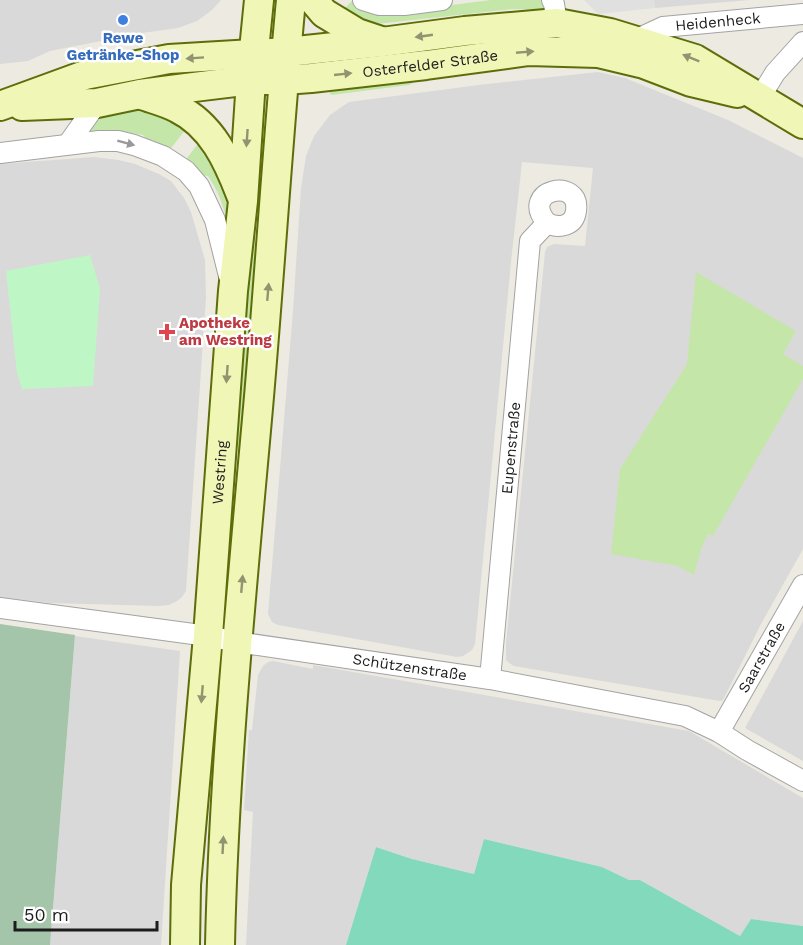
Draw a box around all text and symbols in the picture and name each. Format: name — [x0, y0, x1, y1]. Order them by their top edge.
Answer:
street label: Heidenheck — [674, 9, 762, 35]
marker: Rewe Getränke-Shop — [116, 13, 130, 27]
place label: Rewe Getränke-Shop — [67, 29, 179, 64]
one-way arrow — [414, 32, 433, 41]
street label: Osterfelder Straße — [362, 46, 499, 81]
one-way arrow — [516, 47, 535, 56]
one-way arrow — [186, 53, 205, 62]
one-way arrow — [682, 53, 700, 63]
one-way arrow — [333, 69, 352, 79]
one-way arrow — [242, 129, 252, 148]
one-way arrow — [117, 139, 136, 149]
one-way arrow — [263, 283, 273, 302]
place label: Apotheke am Westring — [179, 314, 272, 349]
marker: Apotheke am Westring — [160, 325, 174, 339]
one-way arrow — [222, 365, 232, 384]
street label: Eupenstraße — [498, 401, 524, 495]
street label: Westring — [209, 440, 231, 505]
one-way arrow — [238, 575, 247, 594]
street label: Saarstraße — [734, 619, 789, 696]
street label: Schützenstraße — [351, 650, 468, 684]
one-way arrow — [197, 685, 207, 704]
one-way arrow — [219, 836, 228, 855]
scale bar — [15, 894, 158, 932]
text: 50 m — [24, 904, 69, 925]

